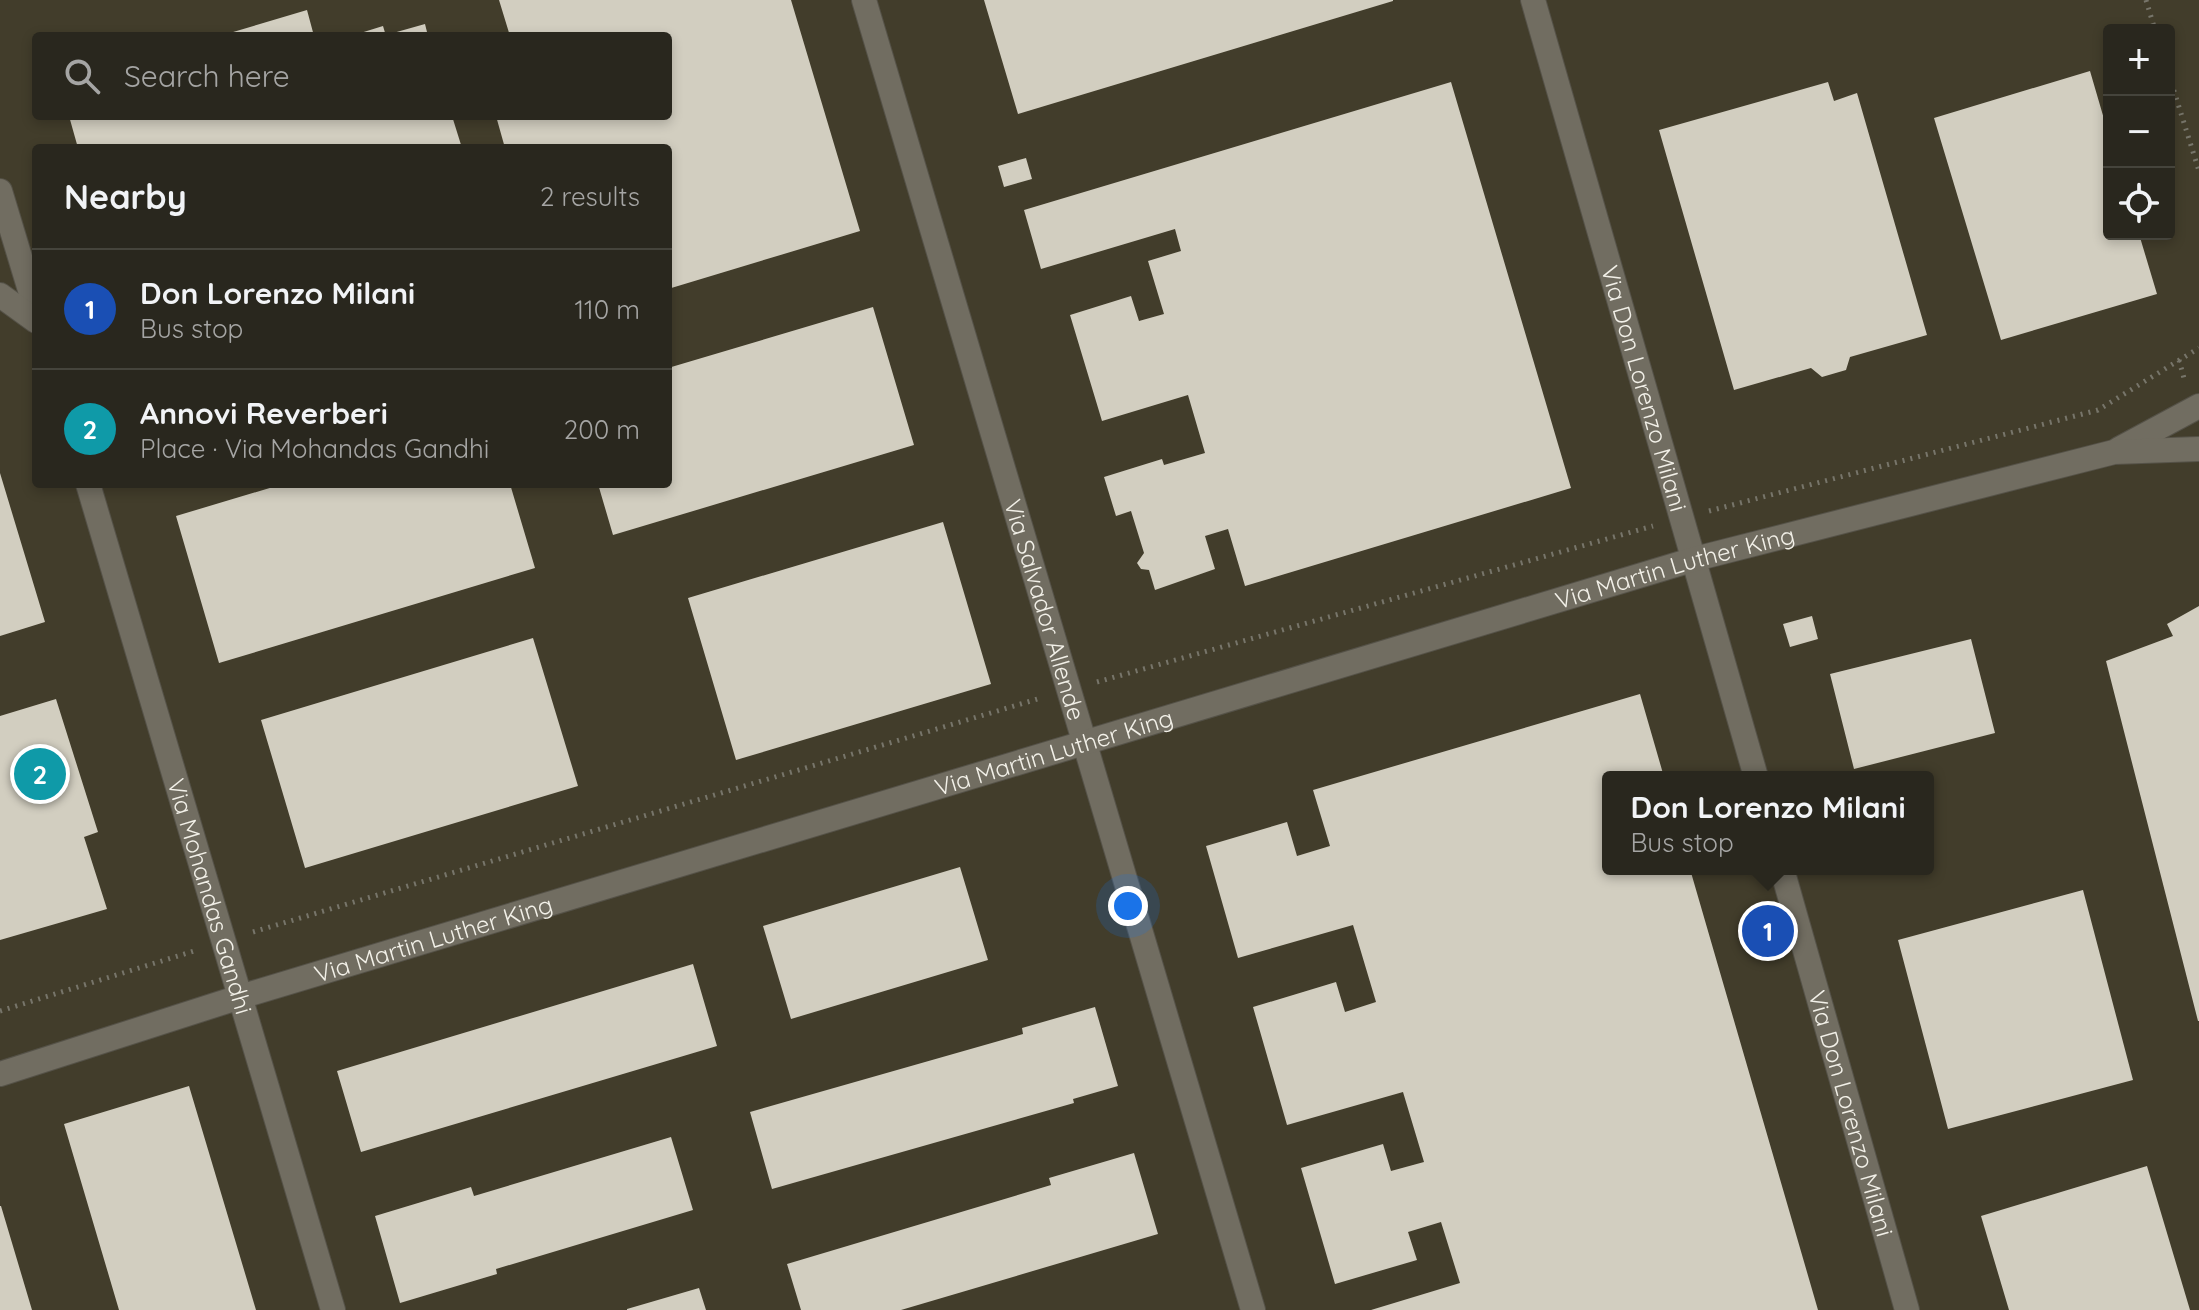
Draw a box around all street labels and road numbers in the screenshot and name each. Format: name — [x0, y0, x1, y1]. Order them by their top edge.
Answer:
street label: Via Don Lorenzo Milani — [1595, 262, 1694, 515]
street label: Via Salvador Allende — [998, 496, 1092, 724]
street label: Via Martin Luther King — [1552, 519, 1798, 615]
street label: Via Martin Luther King — [931, 702, 1177, 802]
street label: Via Mohandas Gandhi — [161, 775, 259, 1018]
street label: Via Martin Luther King — [311, 889, 556, 989]
street label: Via Don Lorenzo Milani — [1802, 987, 1900, 1240]

